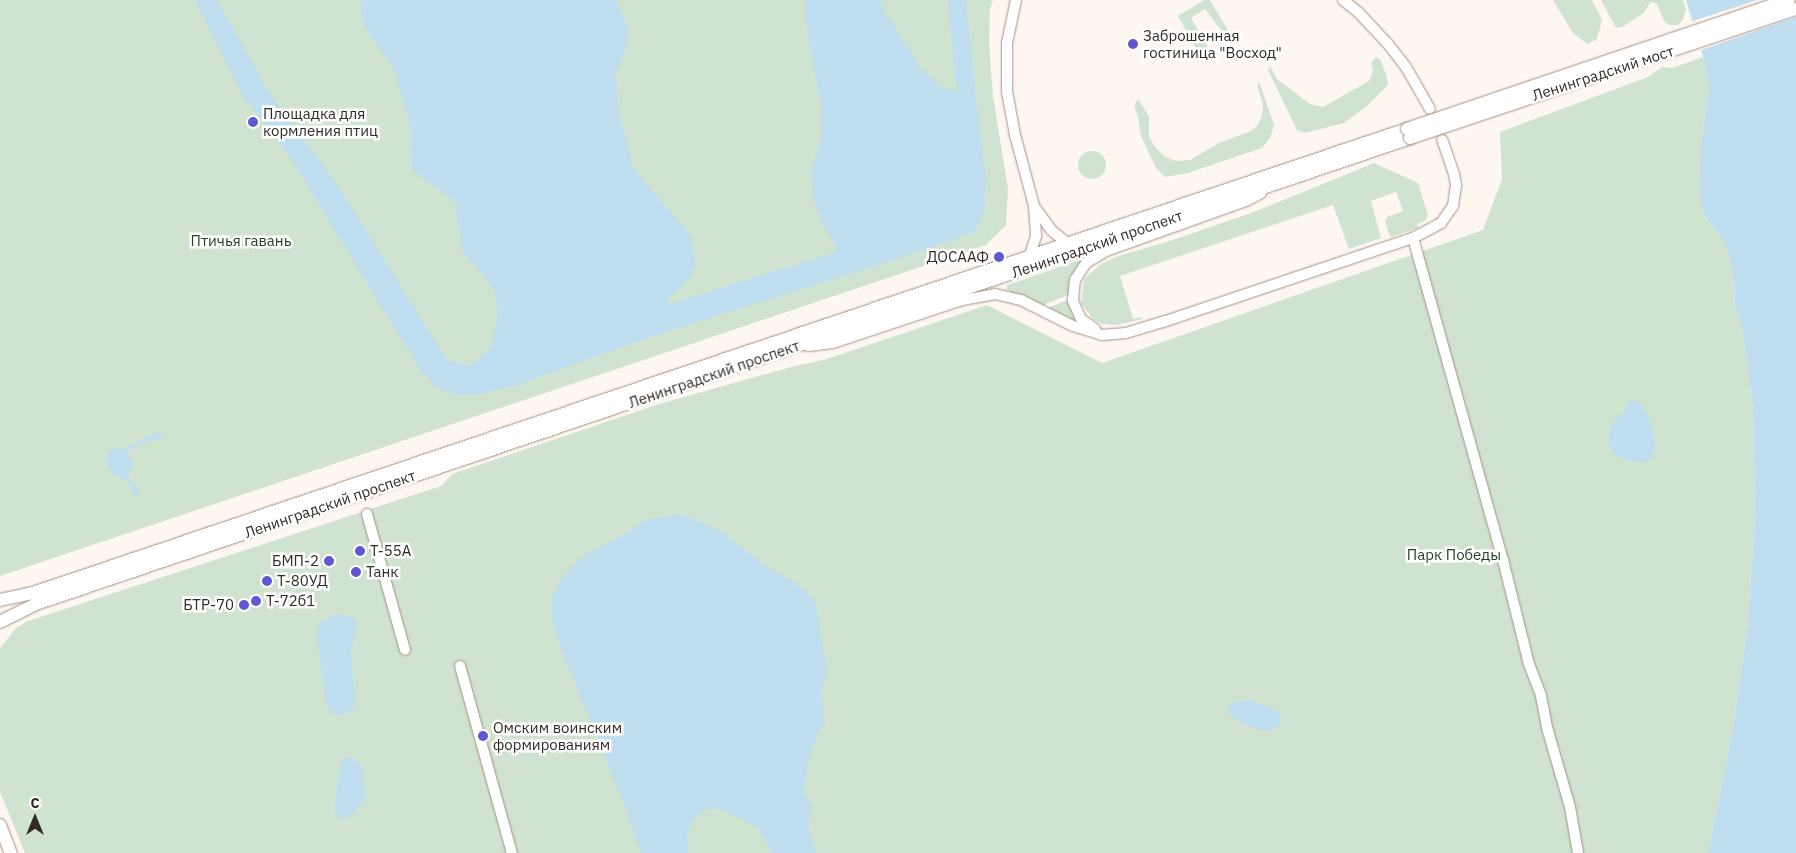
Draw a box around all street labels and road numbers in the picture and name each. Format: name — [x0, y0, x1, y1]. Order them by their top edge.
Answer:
street label: Ленинградский мост — [1530, 42, 1676, 104]
street label: Ленинградский проспект — [1009, 206, 1185, 282]
street label: Ленинградский проспект — [626, 336, 802, 412]
street label: Ленинградский проспект — [242, 466, 418, 542]

